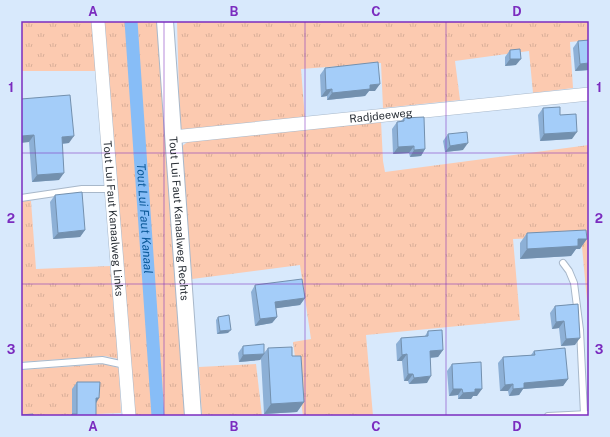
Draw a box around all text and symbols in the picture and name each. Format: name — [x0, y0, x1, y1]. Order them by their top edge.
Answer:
text: A — [88, 4, 98, 19]
text: B — [230, 4, 239, 19]
text: C — [371, 4, 381, 19]
text: D — [512, 4, 522, 19]
text: 1 — [8, 80, 14, 95]
text: 1 — [596, 80, 602, 95]
street label: Radjdeeweg — [349, 106, 413, 125]
street label: Tout Lui Faut Kanaalweg Rechts — [167, 136, 191, 301]
street label: Tout Lui Faut Kanaalweg Links — [101, 140, 126, 297]
water label: Tout Lui Faut Kanaal — [134, 163, 155, 274]
text: 2 — [7, 211, 15, 226]
text: 2 — [595, 211, 603, 226]
text: 3 — [7, 342, 16, 357]
text: 3 — [595, 342, 604, 357]
text: A — [88, 419, 98, 434]
text: B — [230, 419, 239, 434]
text: C — [371, 419, 381, 434]
text: D — [512, 419, 522, 434]

